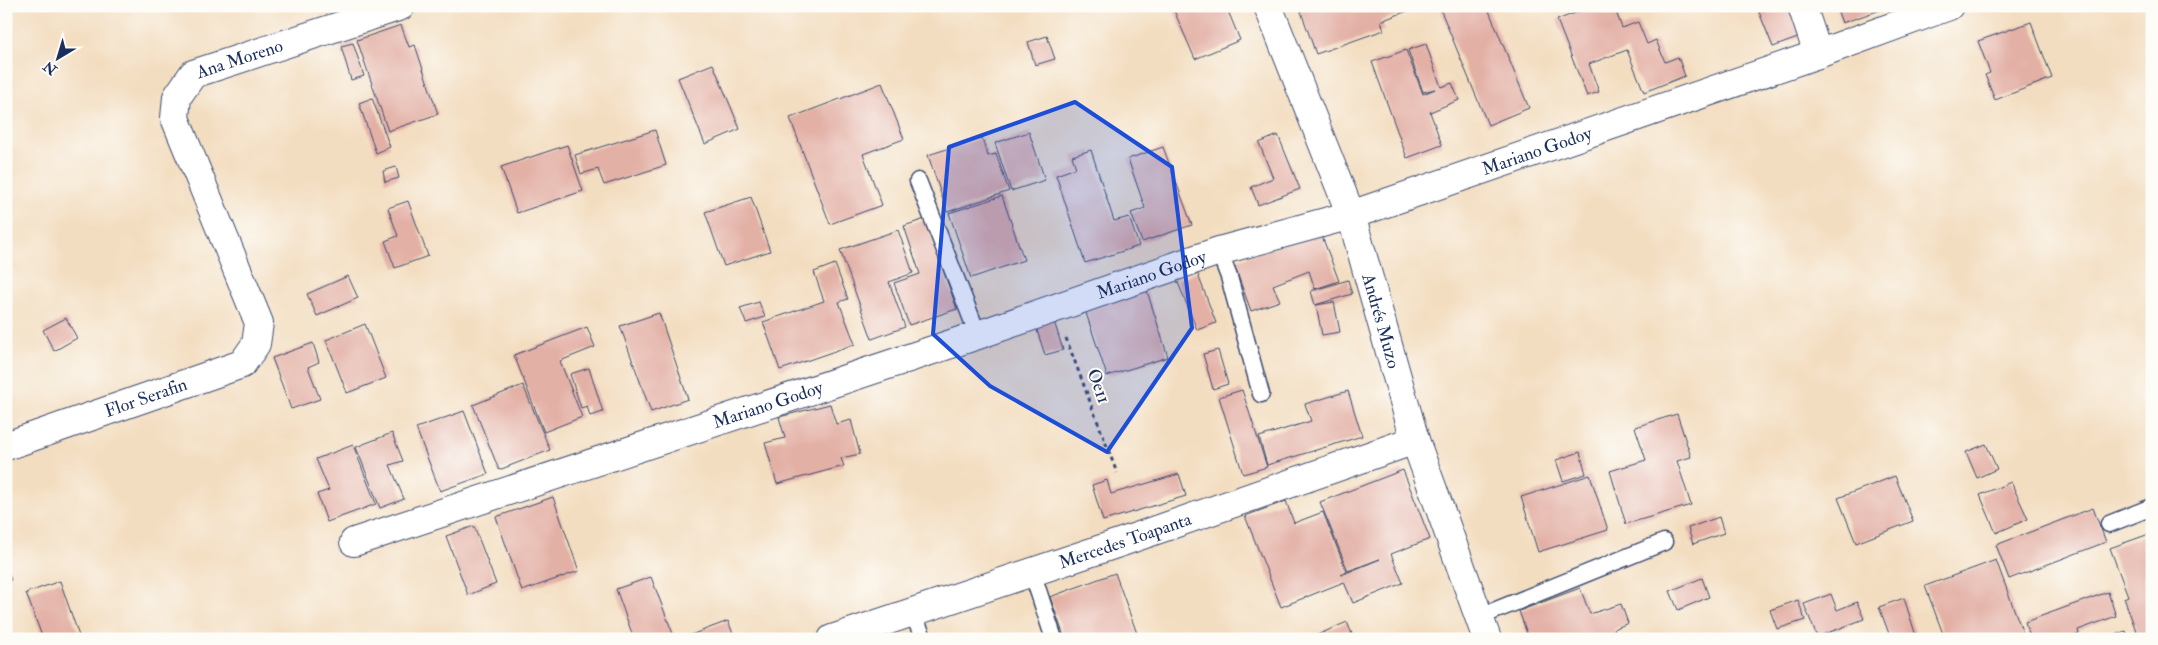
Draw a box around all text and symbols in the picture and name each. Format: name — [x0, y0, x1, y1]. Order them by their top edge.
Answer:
north arrow — [32, 32, 82, 82]
street label: Ana Moreno — [192, 34, 286, 84]
text: N — [40, 57, 61, 79]
street label: Mariano Godoy — [1479, 122, 1596, 181]
street label: Mariano Godoy — [1094, 245, 1210, 305]
street label: Andrés Muzo — [1356, 270, 1405, 371]
street label: Oe11 — [1082, 366, 1115, 407]
street label: Flor Serafin — [102, 373, 190, 423]
street label: Mariano Godoy — [710, 376, 827, 434]
street label: Mercedes Toapanta — [1056, 508, 1195, 574]

